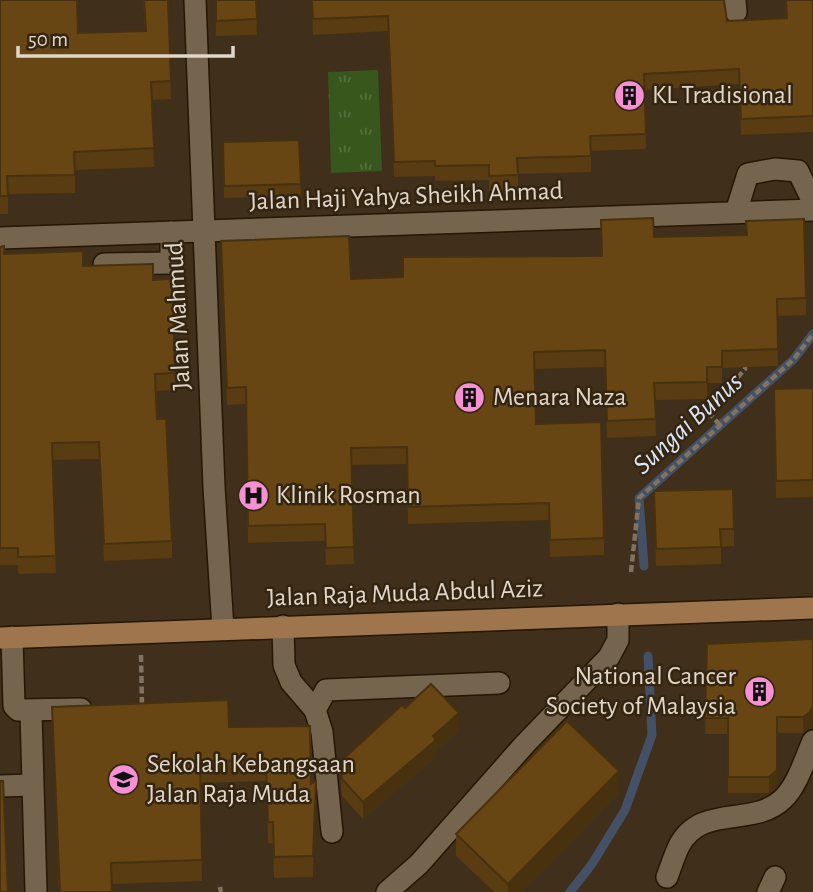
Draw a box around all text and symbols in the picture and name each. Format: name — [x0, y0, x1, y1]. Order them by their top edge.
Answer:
scale bar — [18, 14, 233, 58]
text: 50 m — [28, 29, 68, 50]
building icon: KL Tradisional — [612, 78, 646, 112]
place label: KL Tradisional — [652, 82, 793, 108]
street label: Jalan Haji Yahya Sheikh Ahmad — [248, 178, 564, 214]
street label: Jalan Mahmud — [161, 241, 195, 391]
water label: Sungai Bunus — [628, 368, 748, 480]
building icon: Menara Naza — [453, 380, 487, 414]
place label: Menara Naza — [493, 384, 627, 410]
hospital icon: Klinik Rosman — [236, 478, 270, 512]
place label: Klinik Rosman — [276, 482, 421, 508]
street label: Jalan Raja Muda Abdul Aziz — [267, 575, 543, 611]
place label: National Cancer Society of Malaysia — [546, 663, 737, 719]
building icon: National Cancer Society of Malaysia — [742, 674, 776, 708]
place label: Sekolah Kebangsaan Jalan Raja Muda — [147, 751, 355, 807]
school or university icon: Sekolah Kebangsaan Jalan Raja Muda — [107, 762, 141, 796]

